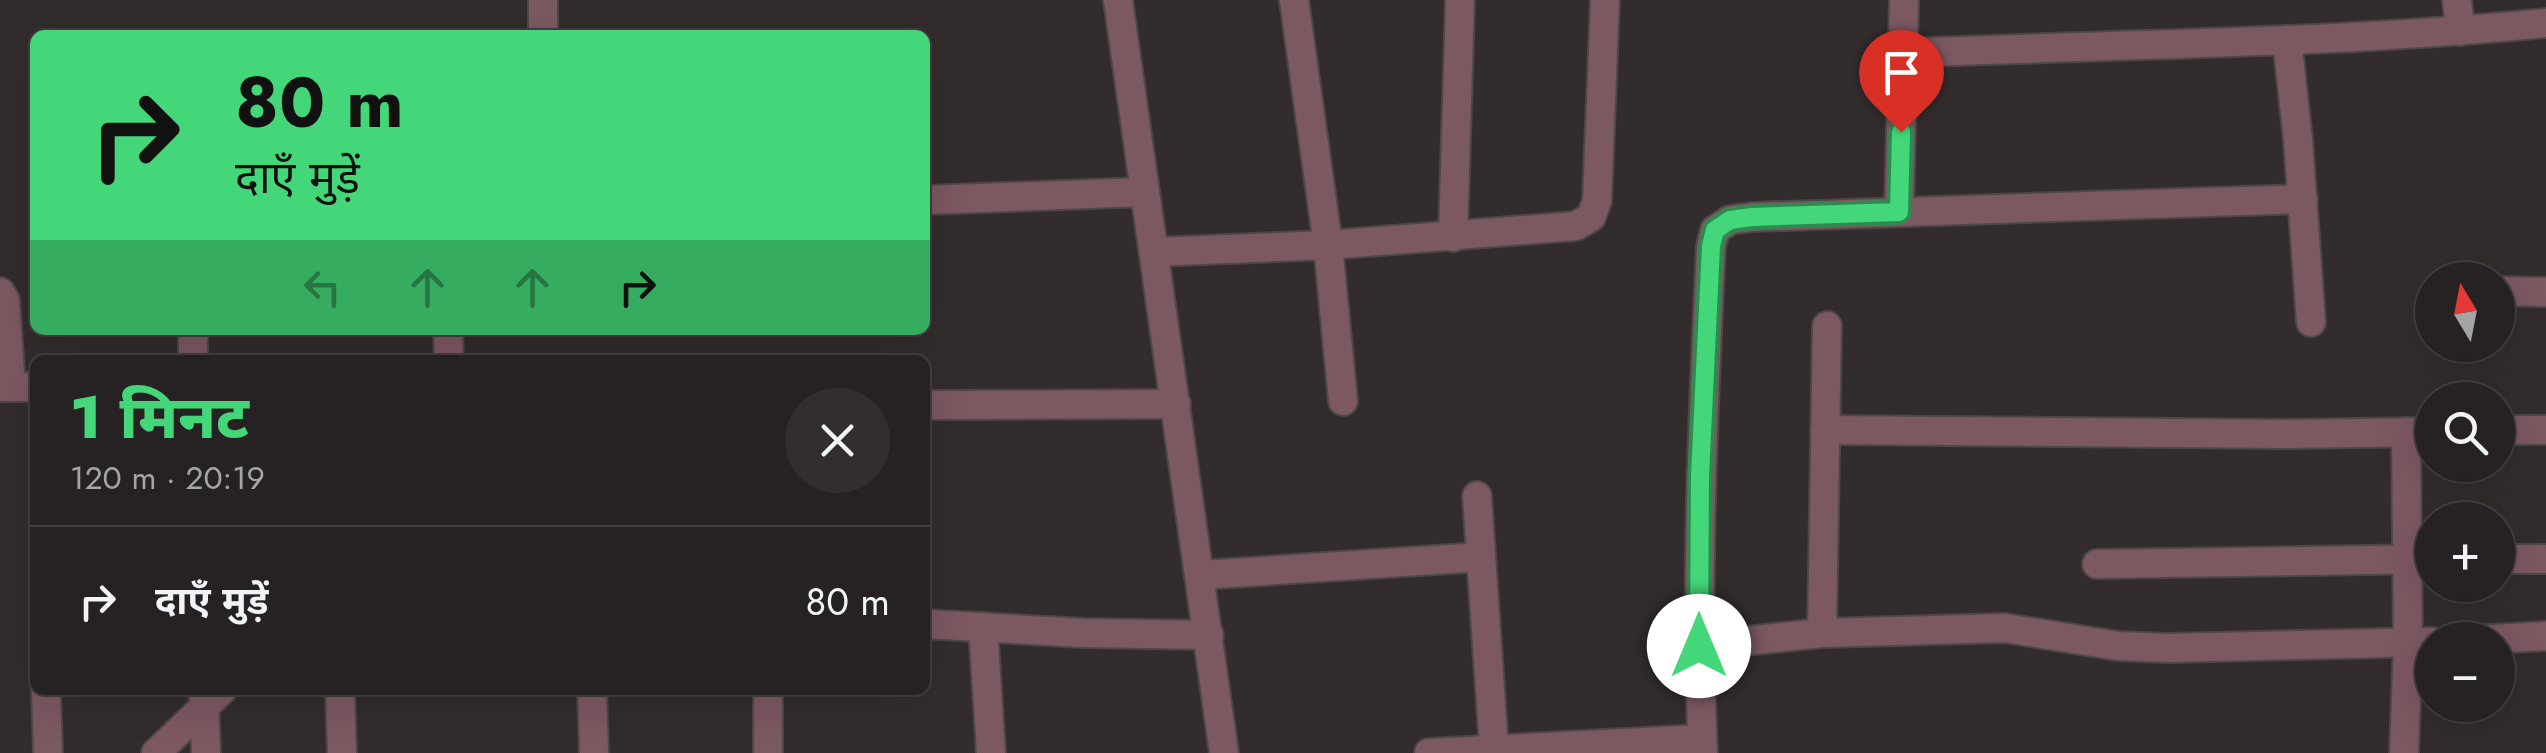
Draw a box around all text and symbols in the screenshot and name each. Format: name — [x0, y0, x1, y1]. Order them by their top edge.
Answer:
pin — [1859, 30, 1944, 133]
icon: arrive — [1874, 45, 1929, 100]
text: 80 m — [235, 52, 404, 153]
icon: right — [70, 70, 200, 200]
text: दाएँ मुड़ें — [235, 145, 360, 210]
icon: left — [295, 260, 350, 315]
icon: ahead — [400, 260, 455, 315]
icon: ahead — [505, 260, 560, 315]
icon: right — [610, 260, 665, 315]
north arrow — [2415, 262, 2515, 362]
map controls — [2415, 262, 2515, 722]
text: 1 मिनट — [70, 374, 249, 461]
button: search — [2415, 382, 2515, 482]
button: close — [785, 388, 890, 493]
text: 120 m · 20:19 — [70, 455, 265, 501]
button: + — [2415, 502, 2515, 602]
text: दाएँ मुड़ें — [155, 573, 268, 628]
icon: right — [70, 574, 125, 629]
text: 80 m — [805, 574, 890, 629]
position arrow — [1647, 594, 1751, 698]
button: − — [2415, 622, 2515, 722]

